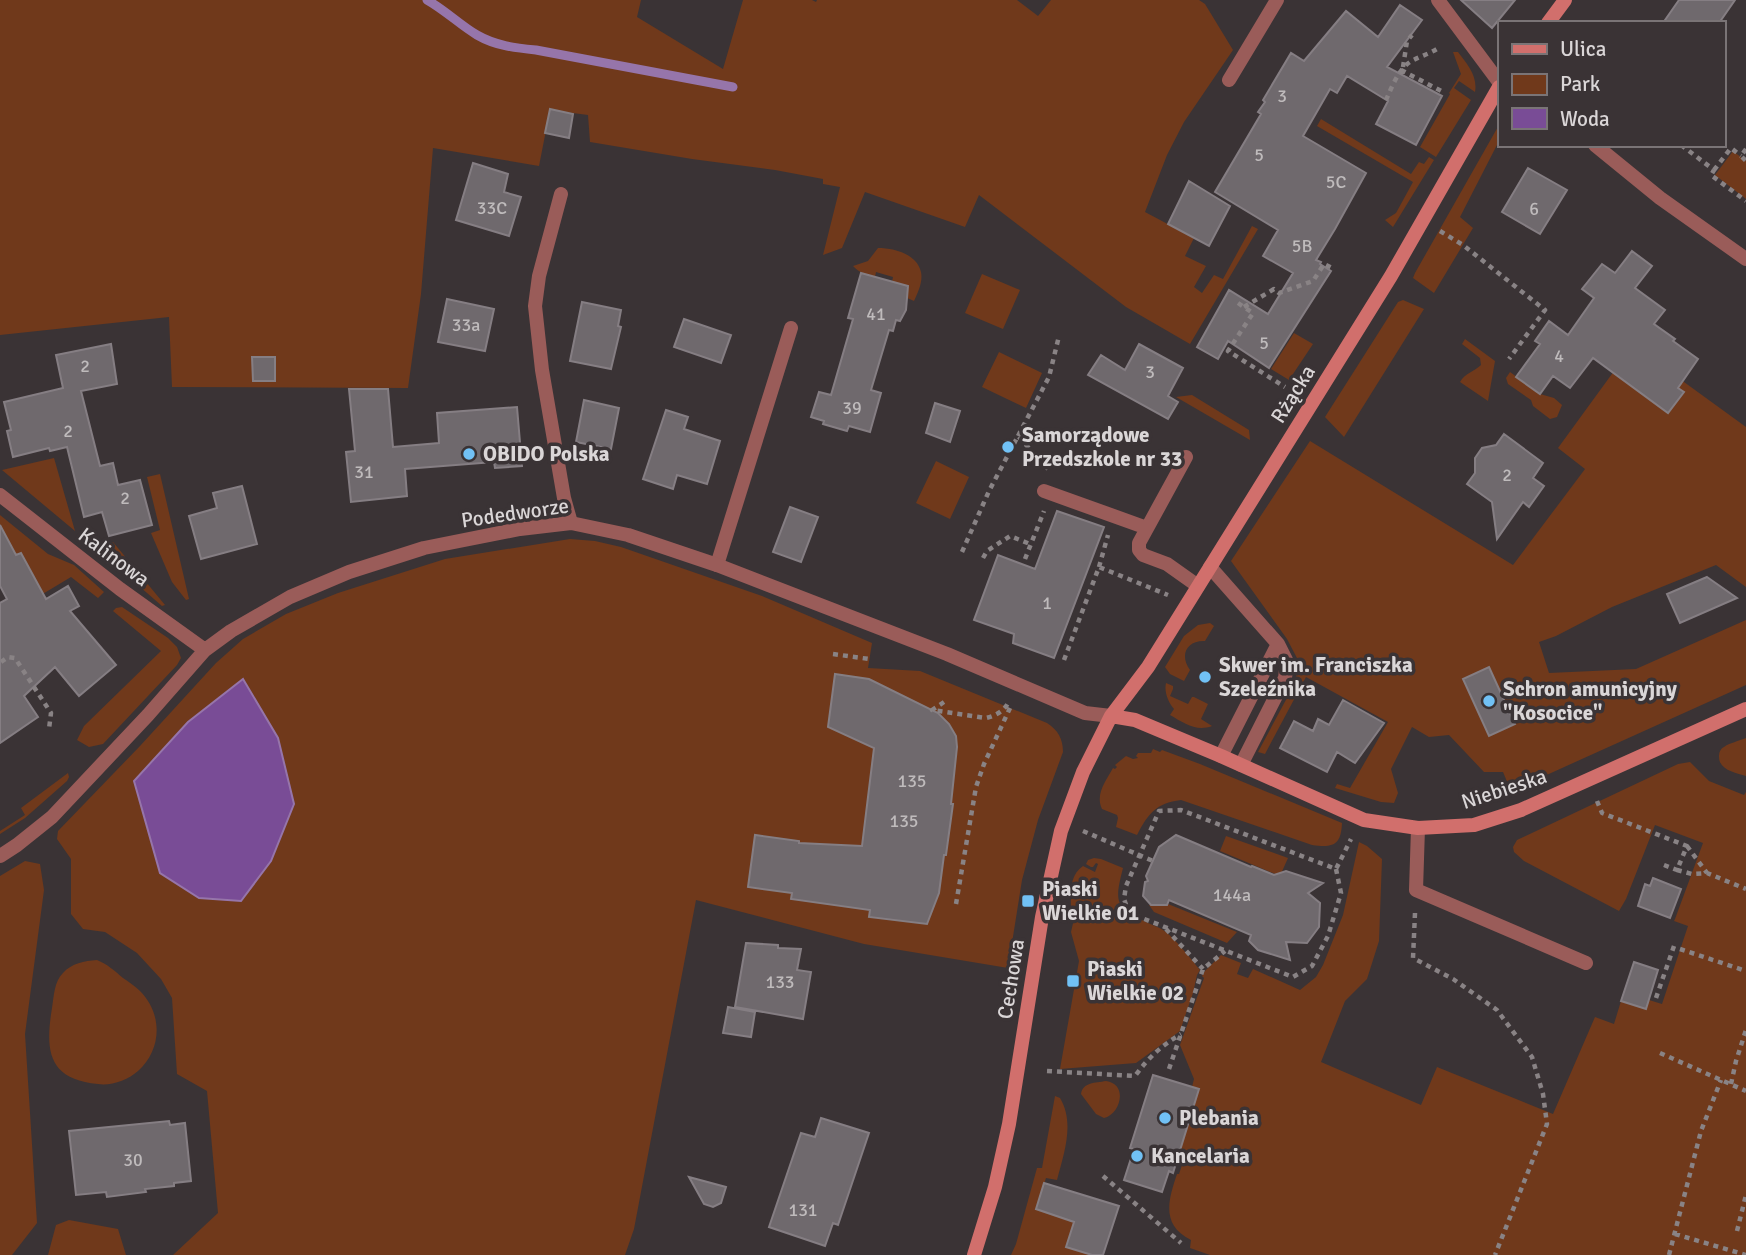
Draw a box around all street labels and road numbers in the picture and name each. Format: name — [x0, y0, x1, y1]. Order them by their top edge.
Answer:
street label: Rżącka — [1265, 360, 1321, 428]
street label: Podedworze — [460, 493, 570, 533]
street label: Kalinowa — [73, 522, 155, 592]
street label: Niebieska — [1458, 763, 1550, 815]
street label: Cechowa — [992, 937, 1030, 1021]

